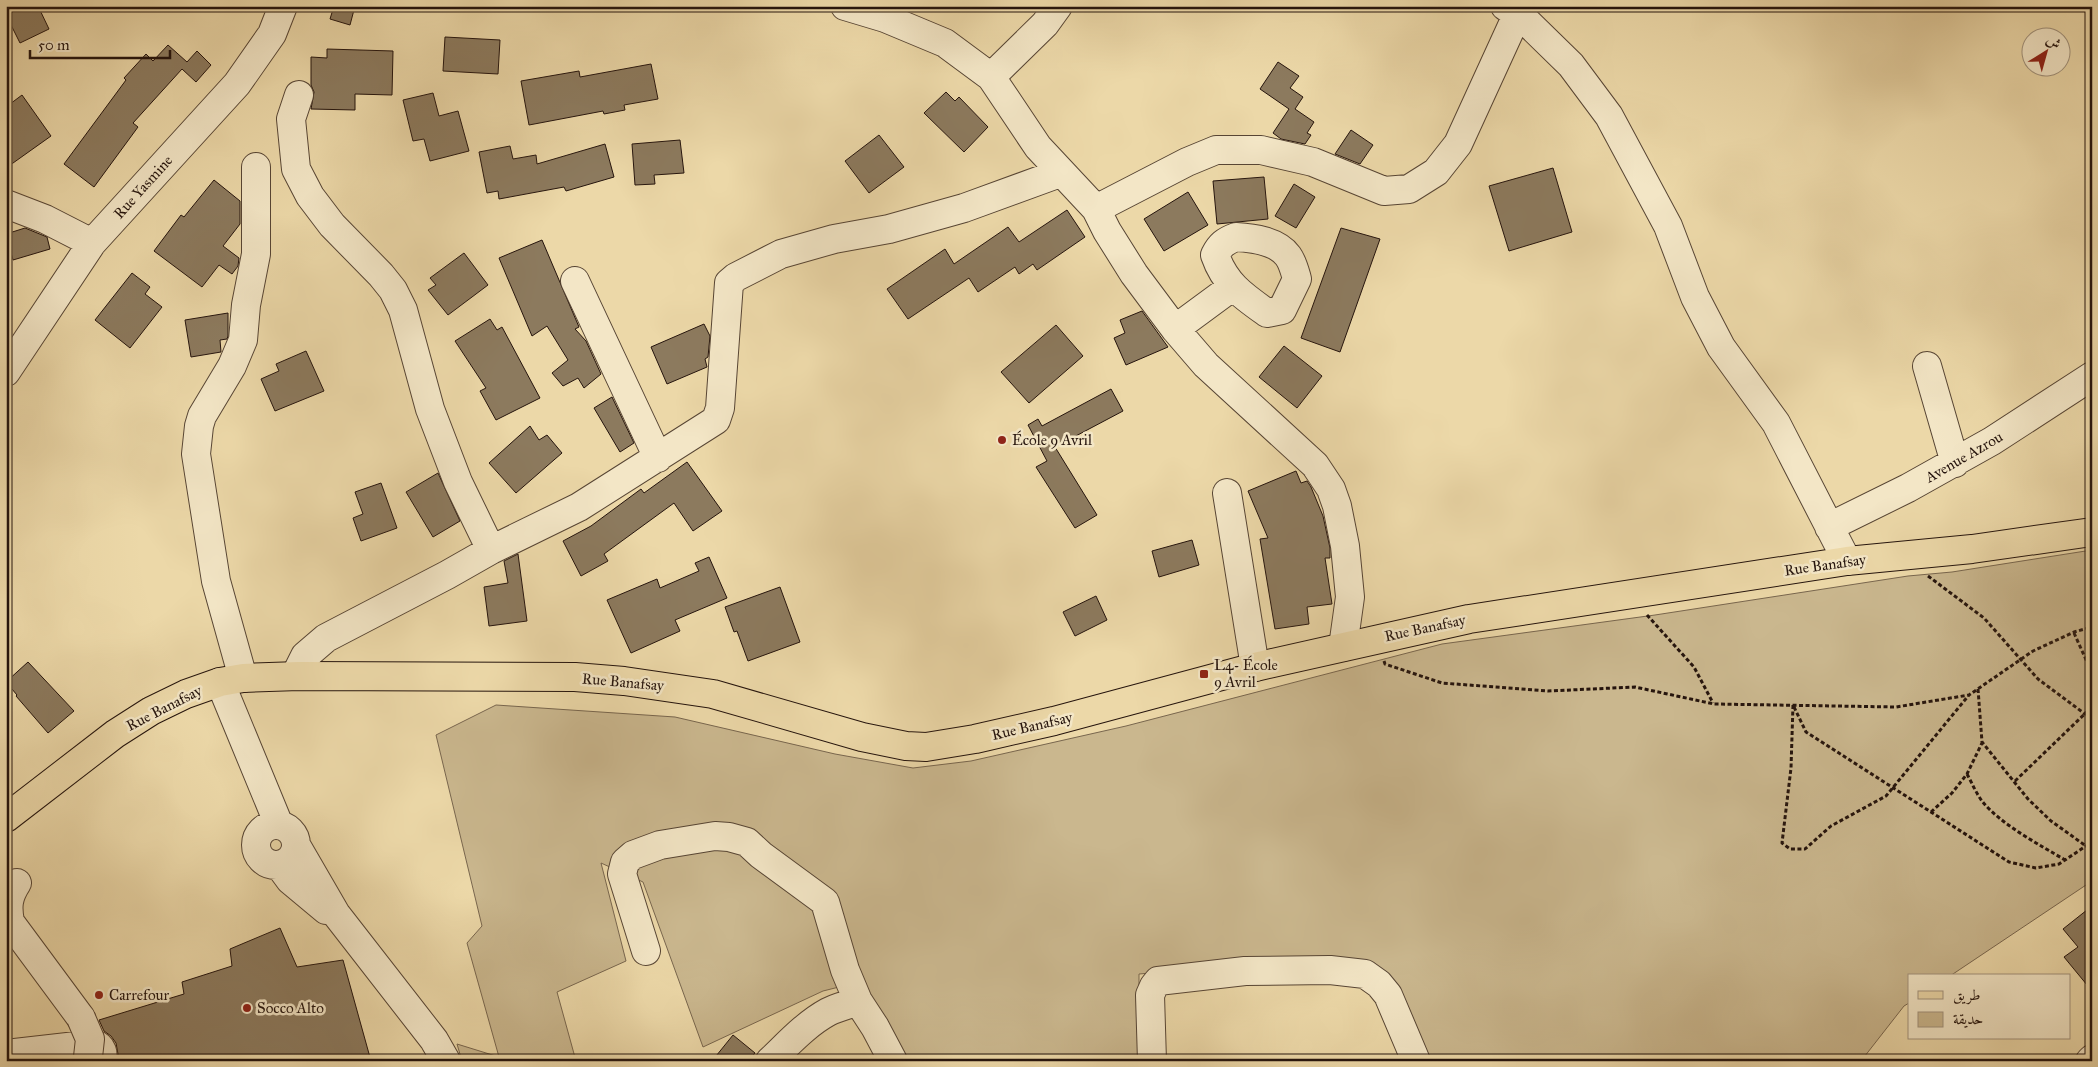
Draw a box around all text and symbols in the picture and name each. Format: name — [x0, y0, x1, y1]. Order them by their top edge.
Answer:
scale bar — [30, 28, 170, 60]
north arrow — [2020, 28, 2070, 78]
text: ش — [2043, 31, 2064, 53]
text: 50 m — [38, 36, 70, 54]
street label: Rue Yasmine — [110, 151, 176, 223]
street label: Avenue Azrou — [1921, 428, 2006, 487]
place label: École 9 Avril — [1012, 430, 1093, 449]
marker: École 9 Avril — [996, 434, 1008, 446]
street label: Rue Banafsay — [1783, 550, 1868, 580]
street label: Rue Banafsay — [1383, 610, 1468, 645]
place label: L4- École 9 Avril — [1214, 655, 1278, 691]
marker: L4- École 9 Avril — [1198, 668, 1210, 680]
street label: Rue Banafsay — [581, 669, 666, 695]
street label: Rue Banafsay — [123, 681, 206, 735]
street label: Rue Banafsay — [990, 708, 1075, 744]
legend — [1908, 974, 2070, 1040]
place label: Carrefour — [109, 986, 170, 1004]
text: طريق — [1953, 986, 1980, 1005]
marker: Carrefour — [93, 989, 105, 1001]
place label: Socco Alto — [257, 999, 324, 1017]
marker: Socco Alto — [241, 1002, 253, 1014]
text: حديقة — [1953, 1010, 1983, 1028]

